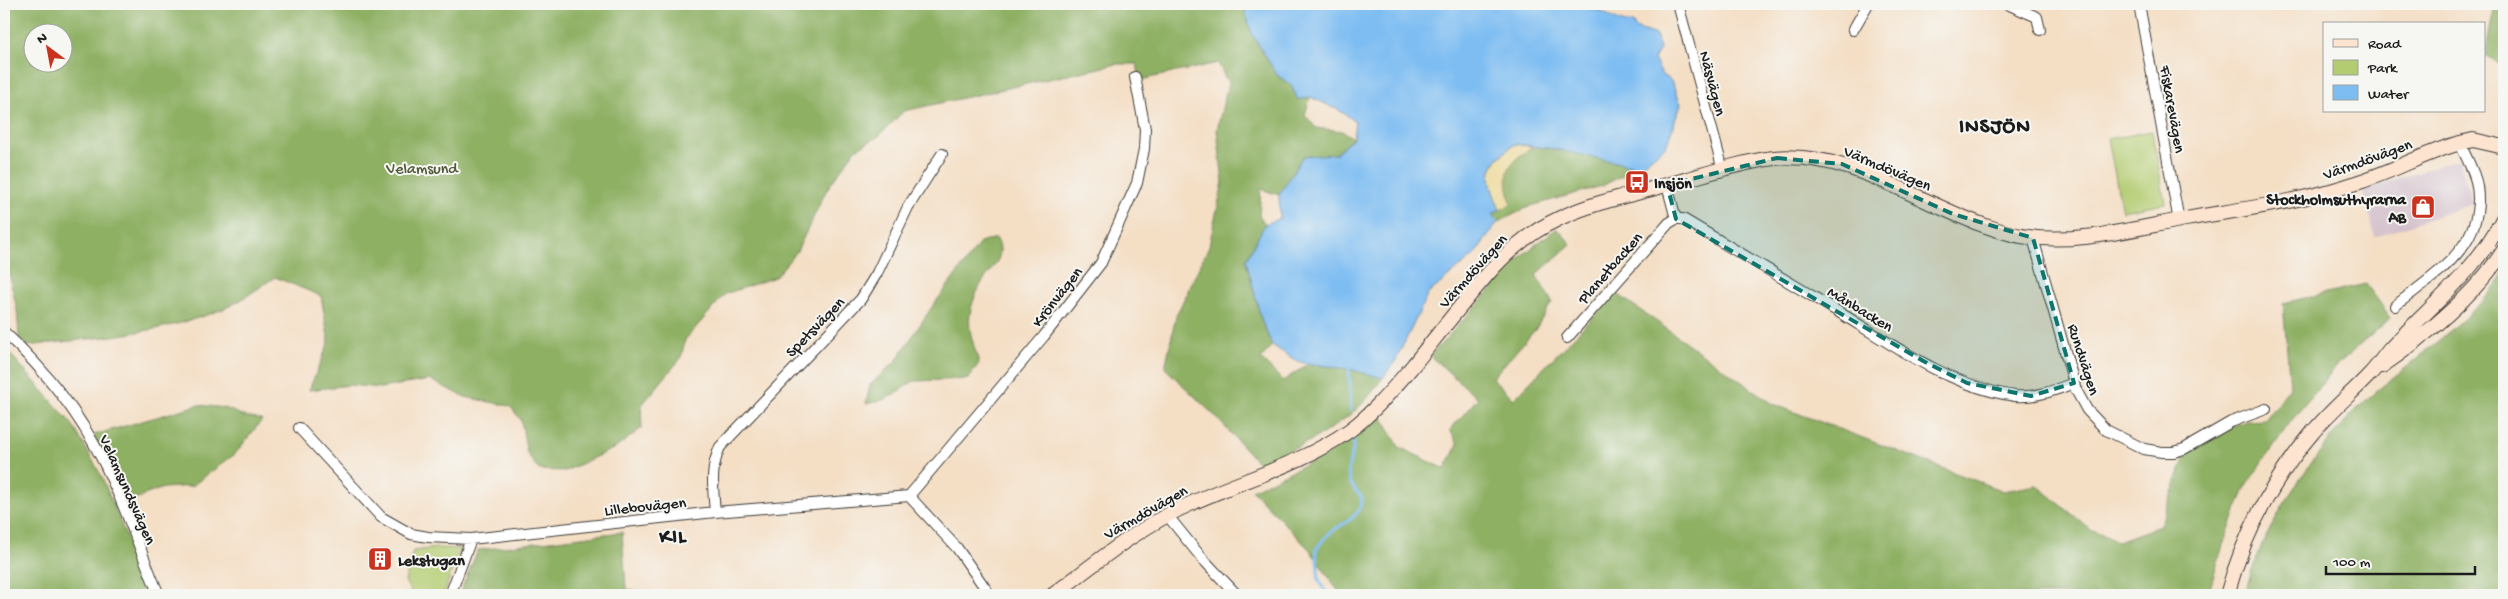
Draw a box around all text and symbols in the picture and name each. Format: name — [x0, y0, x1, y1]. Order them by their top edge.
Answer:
north arrow — [22, 22, 72, 72]
legend — [2323, 22, 2486, 112]
text: N — [34, 29, 51, 49]
text: Road — [2368, 36, 2402, 54]
street label: Näsvägen — [1693, 50, 1728, 119]
text: Park — [2367, 60, 2398, 78]
street label: Fiskarevägen — [2153, 63, 2188, 155]
text: Water — [2368, 86, 2410, 104]
district label: INSJÖN — [1959, 116, 2031, 141]
street label: Värmdövägen — [2320, 136, 2416, 187]
street label: Värmdövägen — [1839, 143, 1934, 197]
park label: Velamsund — [385, 161, 459, 180]
bus stop icon: Insjön — [1624, 169, 1650, 195]
place label: Insjön — [1654, 176, 1692, 195]
place label: Stockholmsuthyrarna AB — [2266, 192, 2407, 229]
shop icon: Stockholmsuthyrarna AB — [2410, 194, 2436, 220]
street label: Planetbacken — [1574, 229, 1648, 310]
street label: Värmdövägen — [1436, 231, 1513, 314]
street label: Krönvägen — [1029, 264, 1088, 332]
street label: Månbacken — [1823, 284, 1896, 338]
street label: Spetsvägen — [783, 294, 850, 363]
street label: Rundvägen — [2061, 322, 2102, 398]
street label: Velamsundsvägen — [93, 432, 159, 549]
street label: Värmdövägen — [1101, 482, 1192, 546]
street label: Lillebovägen — [603, 495, 688, 522]
district label: KIL — [658, 526, 687, 551]
scale bar — [2326, 544, 2474, 576]
building icon: Lekstugan — [367, 546, 393, 572]
place label: Lekstugan — [398, 553, 465, 572]
text: 100 m — [2332, 554, 2371, 572]

